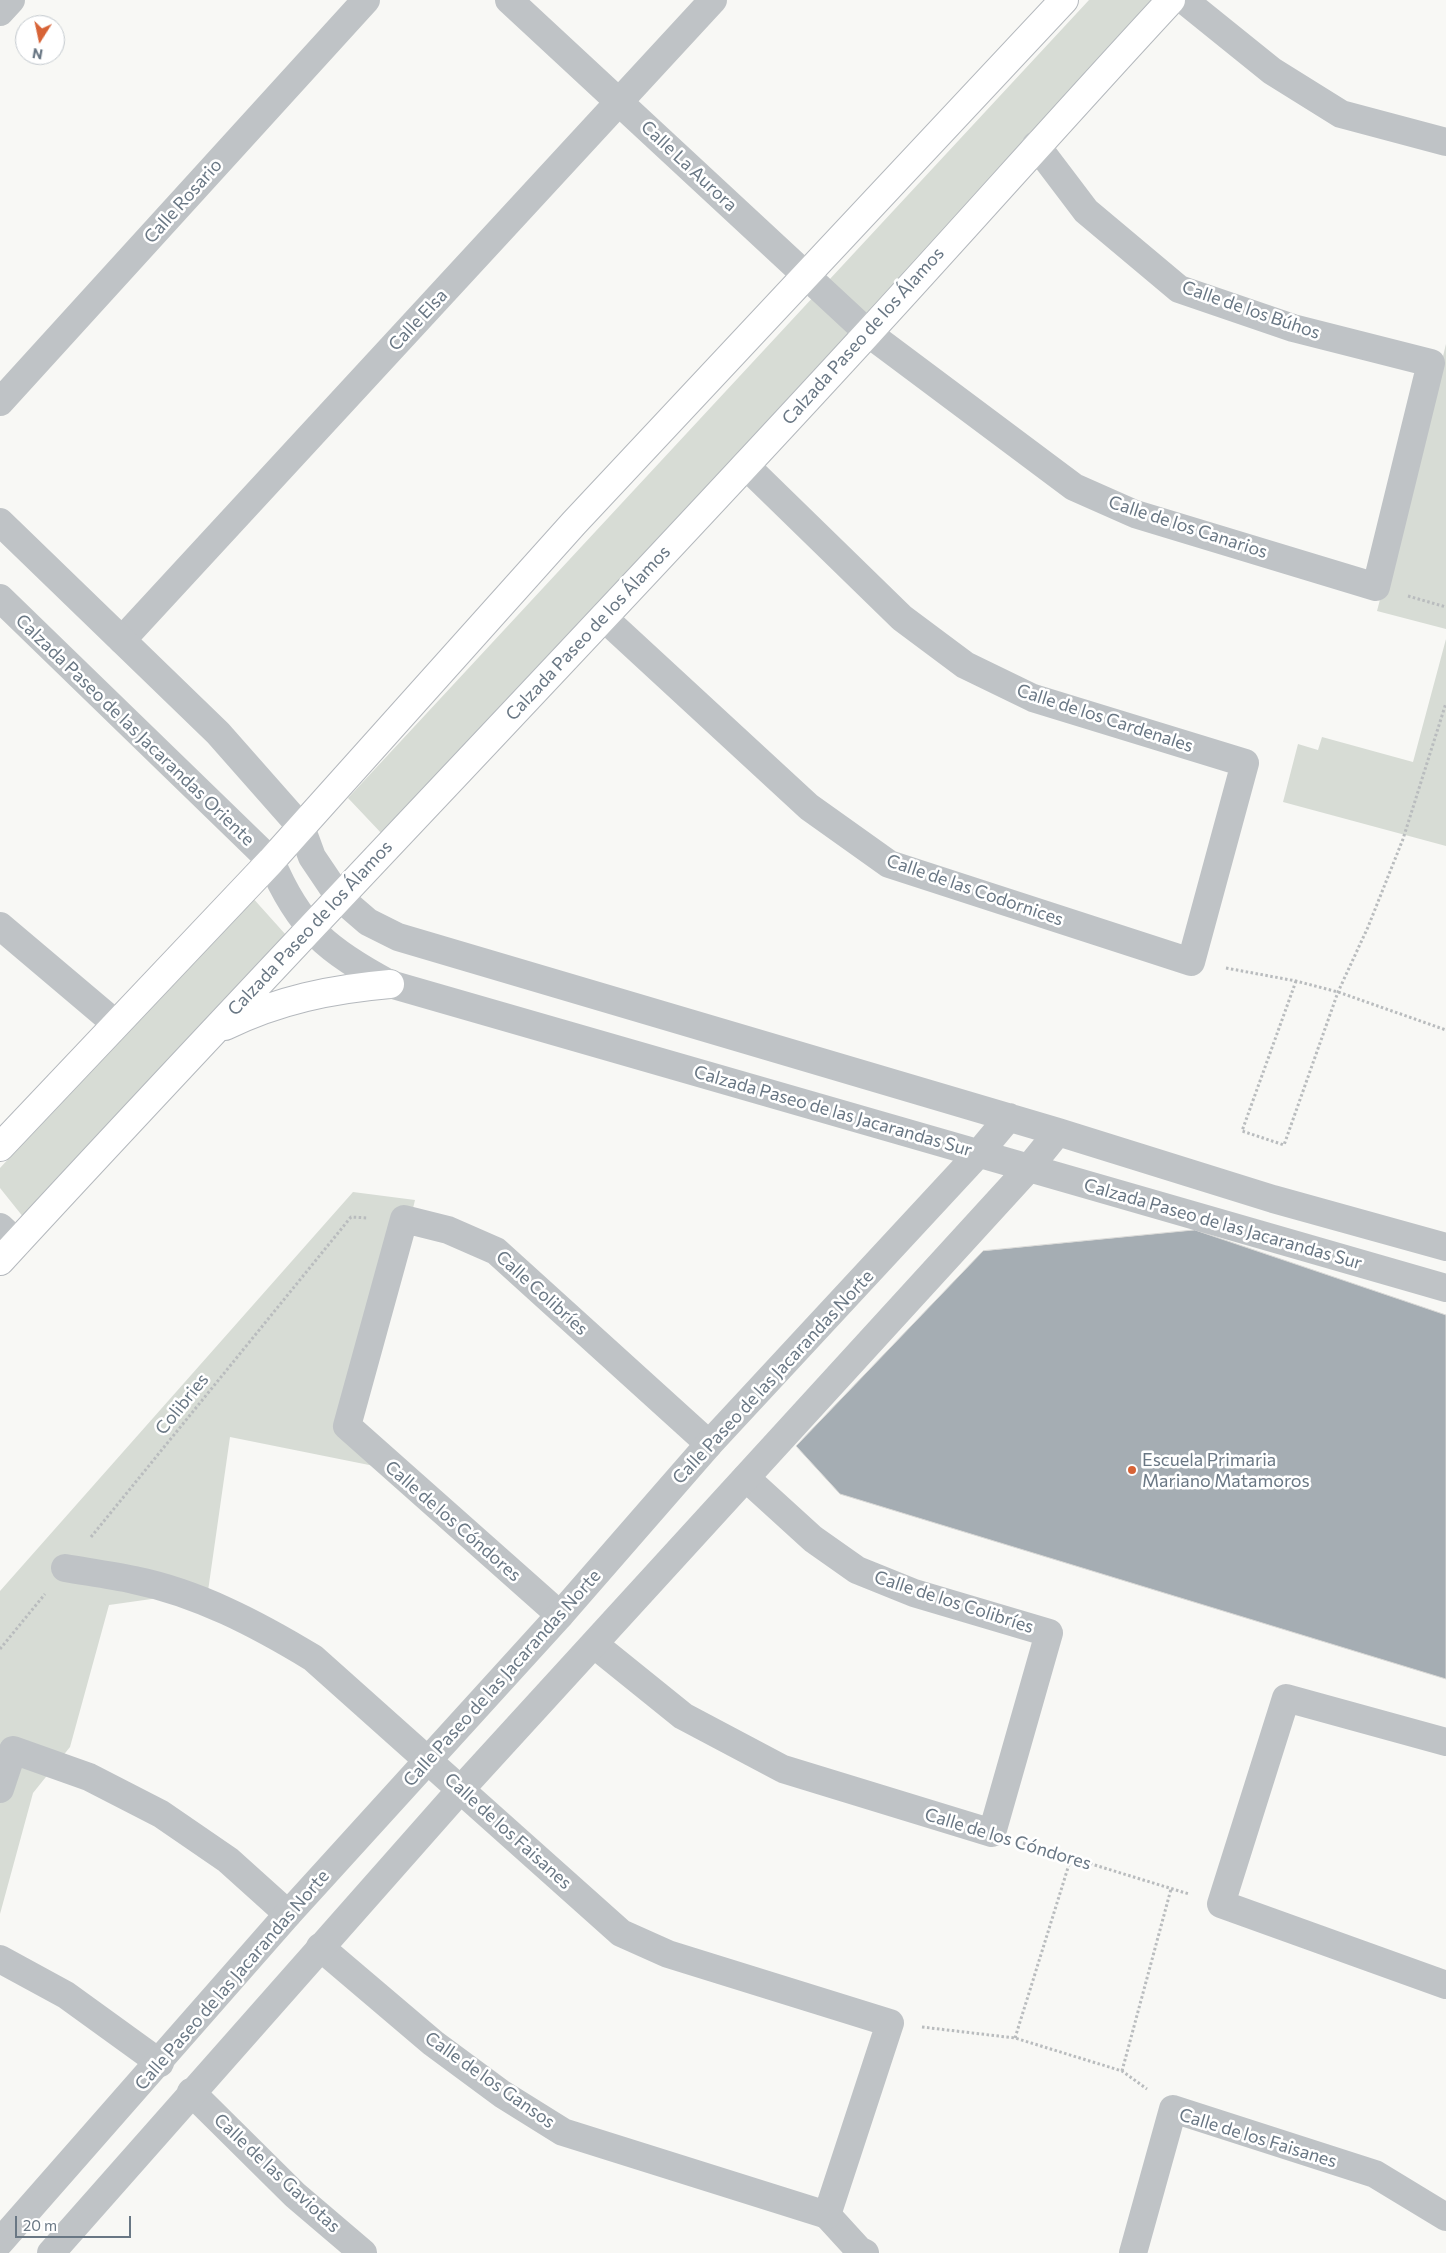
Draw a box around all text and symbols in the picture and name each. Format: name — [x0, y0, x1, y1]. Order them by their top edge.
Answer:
north arrow — [15, 15, 65, 65]
text: N — [31, 45, 44, 64]
street label: Calle La Aurora — [637, 116, 741, 216]
street label: Calle Rosario — [139, 154, 227, 248]
street label: Calzada Paseo de los Álamos — [778, 243, 948, 429]
street label: Calle de los Búhos — [1179, 276, 1323, 344]
street label: Calle Elsa — [384, 285, 452, 355]
street label: Calle de los Canarios — [1106, 491, 1270, 563]
street label: Calzada Paseo de los Álamos — [501, 541, 675, 725]
street label: Calzada Paseo de las Jacarandas Oriente — [11, 610, 259, 850]
street label: Calle de los Cardenales — [1014, 679, 1196, 757]
street label: Calzada Paseo de los Álamos — [223, 836, 397, 1020]
street label: Calle de las Codornices — [884, 850, 1066, 930]
street label: Calzada Paseo de las Jacarandas Sur — [691, 1061, 975, 1161]
street label: Calzada Paseo de las Jacarandas Sur — [1081, 1174, 1365, 1274]
street label: Calle Colibríes — [492, 1246, 592, 1340]
street label: Calle Paseo de las Jacarandas Norte — [668, 1265, 878, 1489]
street label: Colibries — [151, 1369, 213, 1439]
place label: Escuela Primaria Mariano Matamoros — [1142, 1449, 1310, 1492]
street label: Calle de los Cóndores — [381, 1456, 525, 1586]
marker: Escuela Primaria Mariano Matamoros — [1126, 1464, 1138, 1476]
street label: Calle Paseo de las Jacarandas Norte — [399, 1565, 605, 1791]
street label: Calle de los Colibríes — [872, 1566, 1036, 1638]
street label: Calle de los Faisanes — [440, 1768, 576, 1894]
street label: Calle de los Cóndores — [922, 1803, 1094, 1875]
street label: Calle Paseo de las Jacarandas Norte — [130, 1865, 334, 2095]
street label: Calle de los Gansos — [421, 2027, 559, 2133]
street label: Calle de los Faisanes — [1177, 2104, 1339, 2172]
street label: Calle de las Gaviotas — [209, 2109, 345, 2237]
scale bar — [18, 2206, 134, 2238]
text: 20 m — [23, 2216, 57, 2234]

